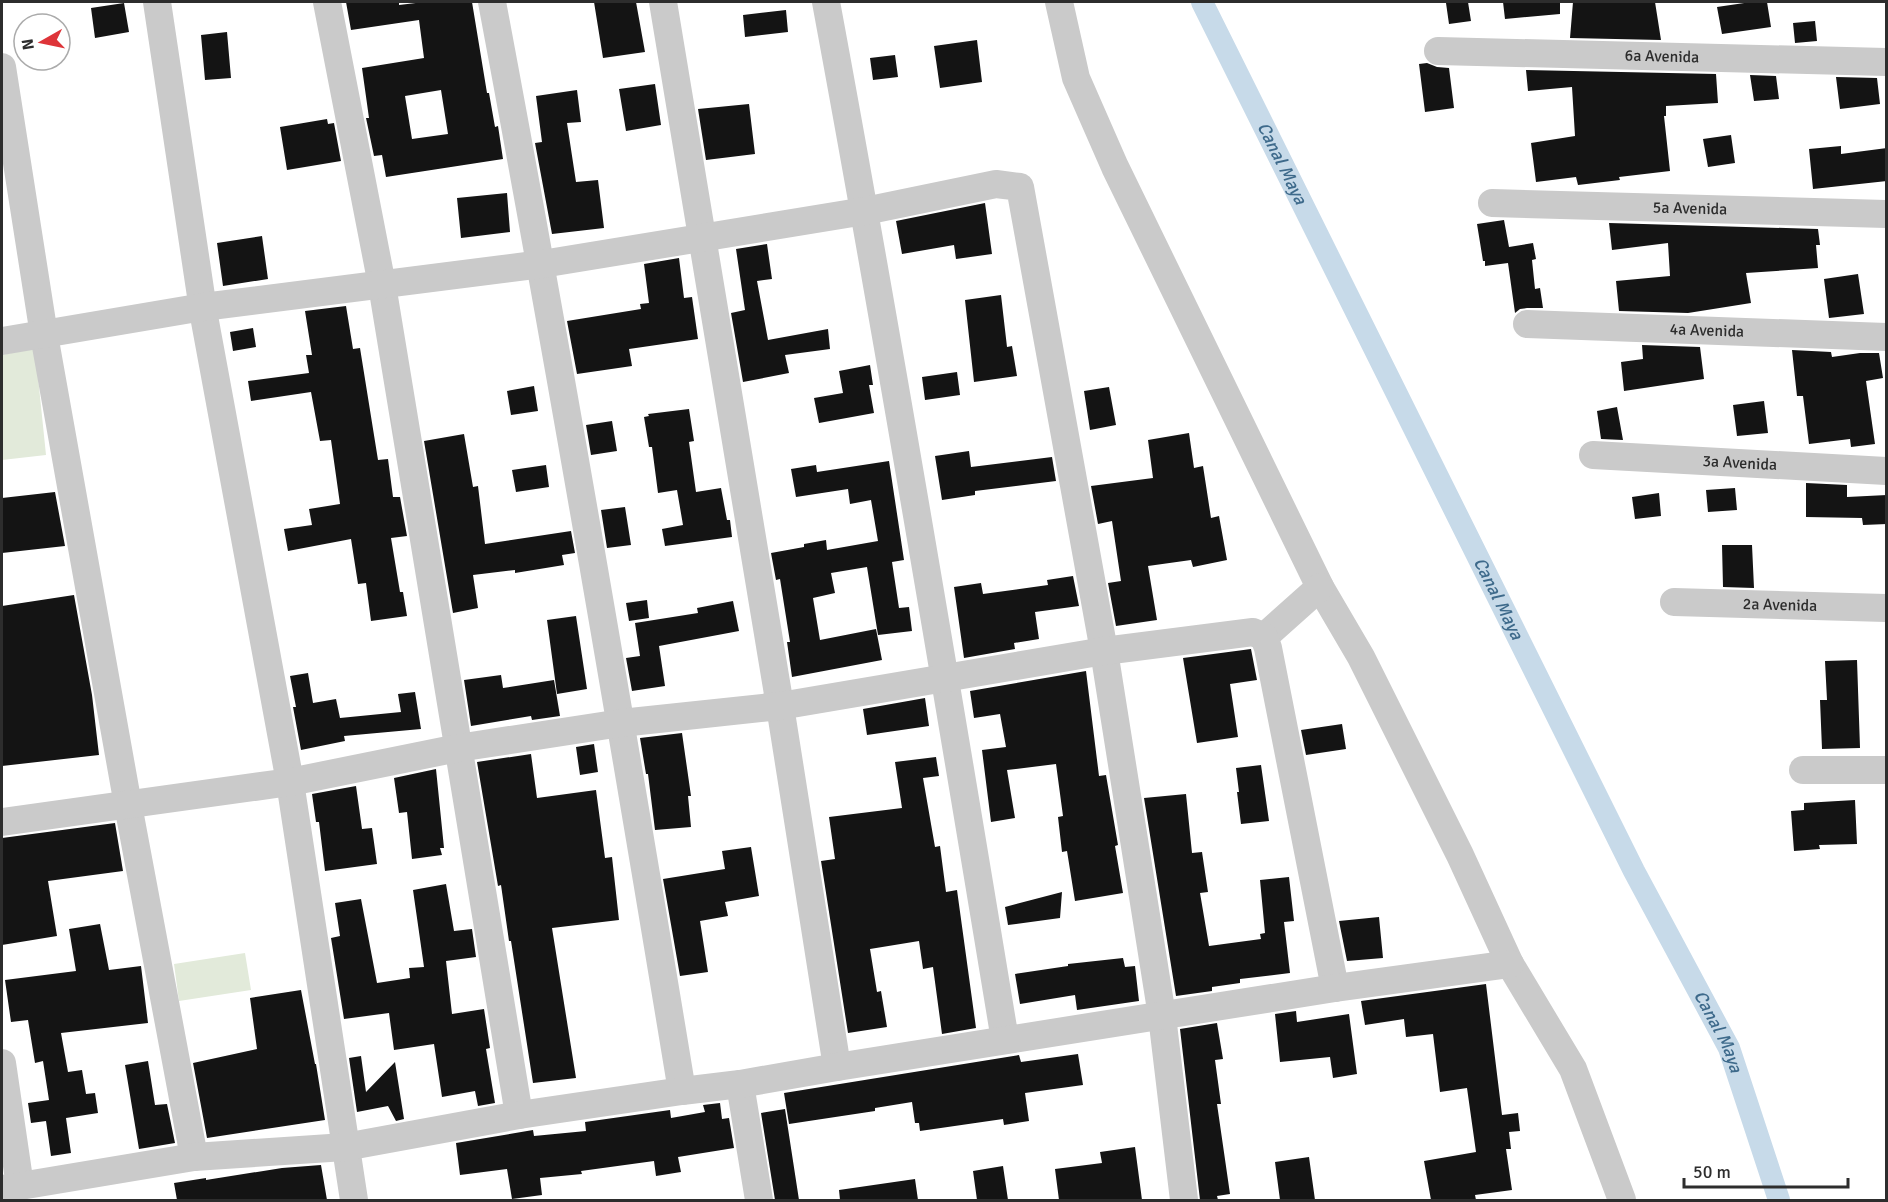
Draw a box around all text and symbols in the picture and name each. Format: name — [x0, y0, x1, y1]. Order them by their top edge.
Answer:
north arrow — [12, 12, 72, 72]
text: N — [17, 37, 39, 51]
street label: 6a Avenida — [1624, 46, 1699, 67]
water label: Canal Maya — [1252, 118, 1312, 209]
street label: 5a Avenida — [1652, 197, 1727, 220]
street label: 4a Avenida — [1669, 319, 1745, 342]
street label: 3a Avenida — [1702, 451, 1778, 475]
water label: Canal Maya — [1469, 554, 1528, 644]
street label: 2a Avenida — [1742, 594, 1818, 616]
water label: Canal Maya — [1689, 987, 1748, 1076]
scale bar — [1684, 1151, 1848, 1189]
text: 50 m — [1693, 1161, 1731, 1183]

